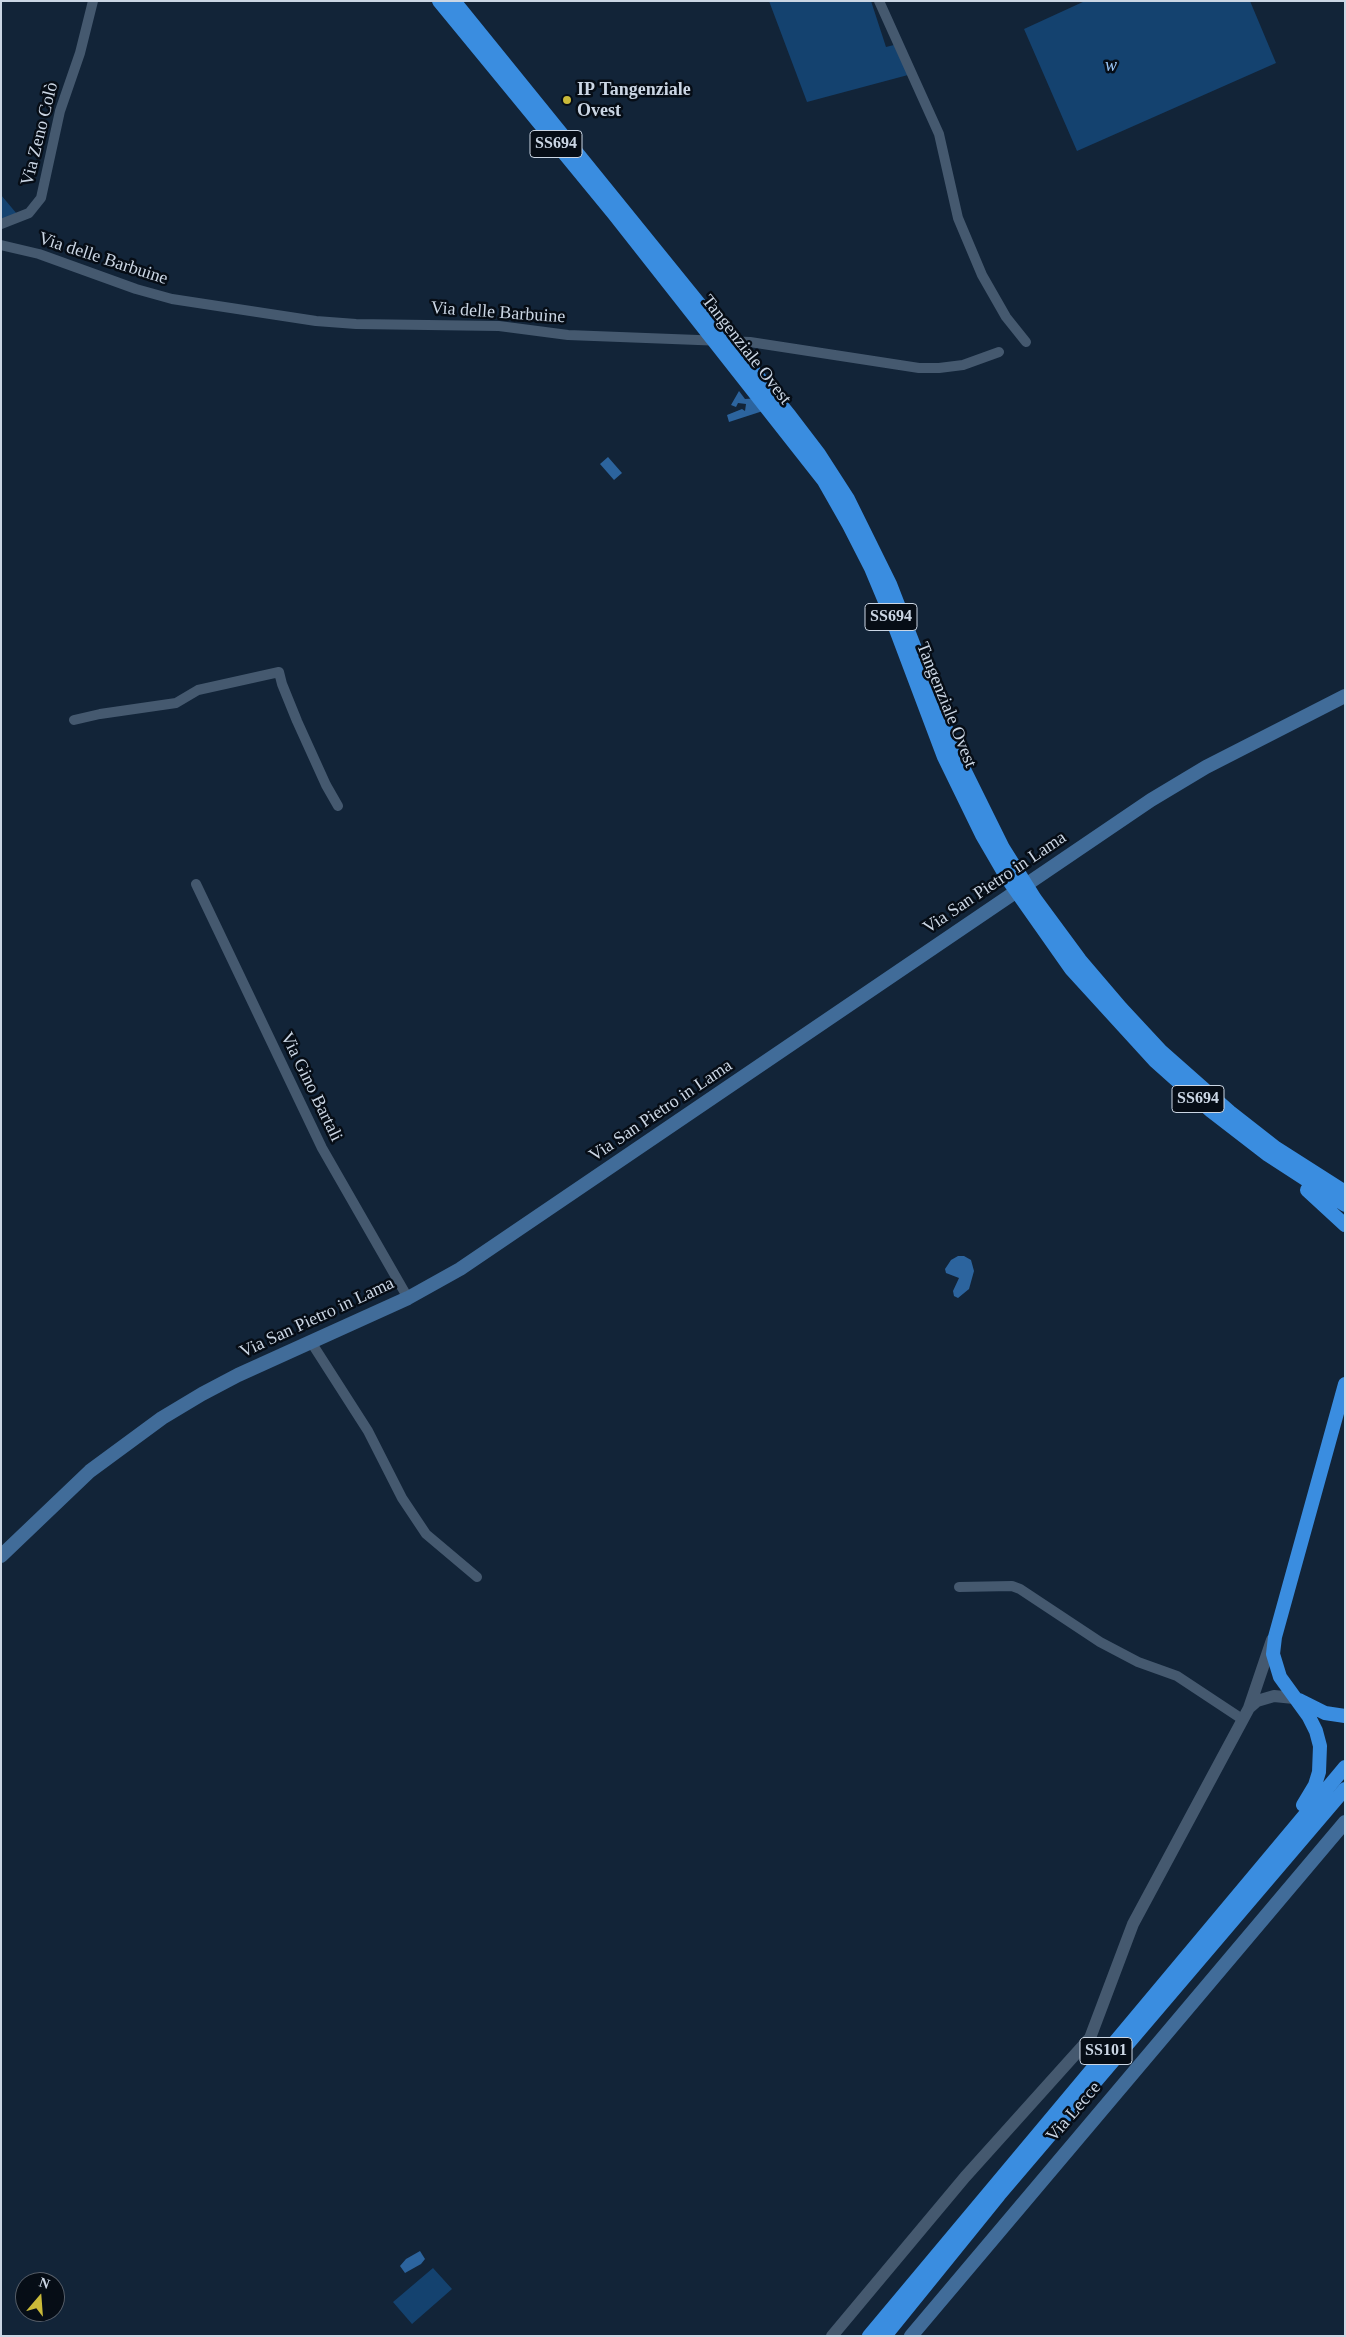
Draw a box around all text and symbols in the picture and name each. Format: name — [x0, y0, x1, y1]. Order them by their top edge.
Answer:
park label: w — [1105, 55, 1117, 77]
place label: IP Tangenziale Ovest — [577, 79, 691, 122]
street label: Via Zeno Colò — [17, 80, 63, 188]
marker: IP Tangenziale Ovest — [561, 94, 573, 106]
road number: SS694 — [530, 130, 582, 158]
street label: Via delle Barbuine — [36, 228, 170, 290]
street label: Tangenziale Ovest — [696, 291, 796, 409]
street label: Via delle Barbuine — [430, 298, 566, 328]
road number: SS694 — [865, 604, 917, 630]
street label: Tangenziale Ovest — [911, 639, 981, 771]
street label: Via San Pietro in Lama — [919, 827, 1071, 939]
street label: Via Gino Bartali — [275, 1029, 347, 1145]
street label: Via San Pietro in Lama — [585, 1055, 737, 1167]
road number: SS694 — [1172, 1086, 1224, 1112]
street label: Via San Pietro in Lama — [236, 1273, 398, 1363]
road number: SS101 — [1080, 2038, 1132, 2064]
street label: Via Lecce — [1042, 2078, 1106, 2146]
north arrow — [15, 2272, 65, 2322]
text: N — [37, 2275, 52, 2292]

